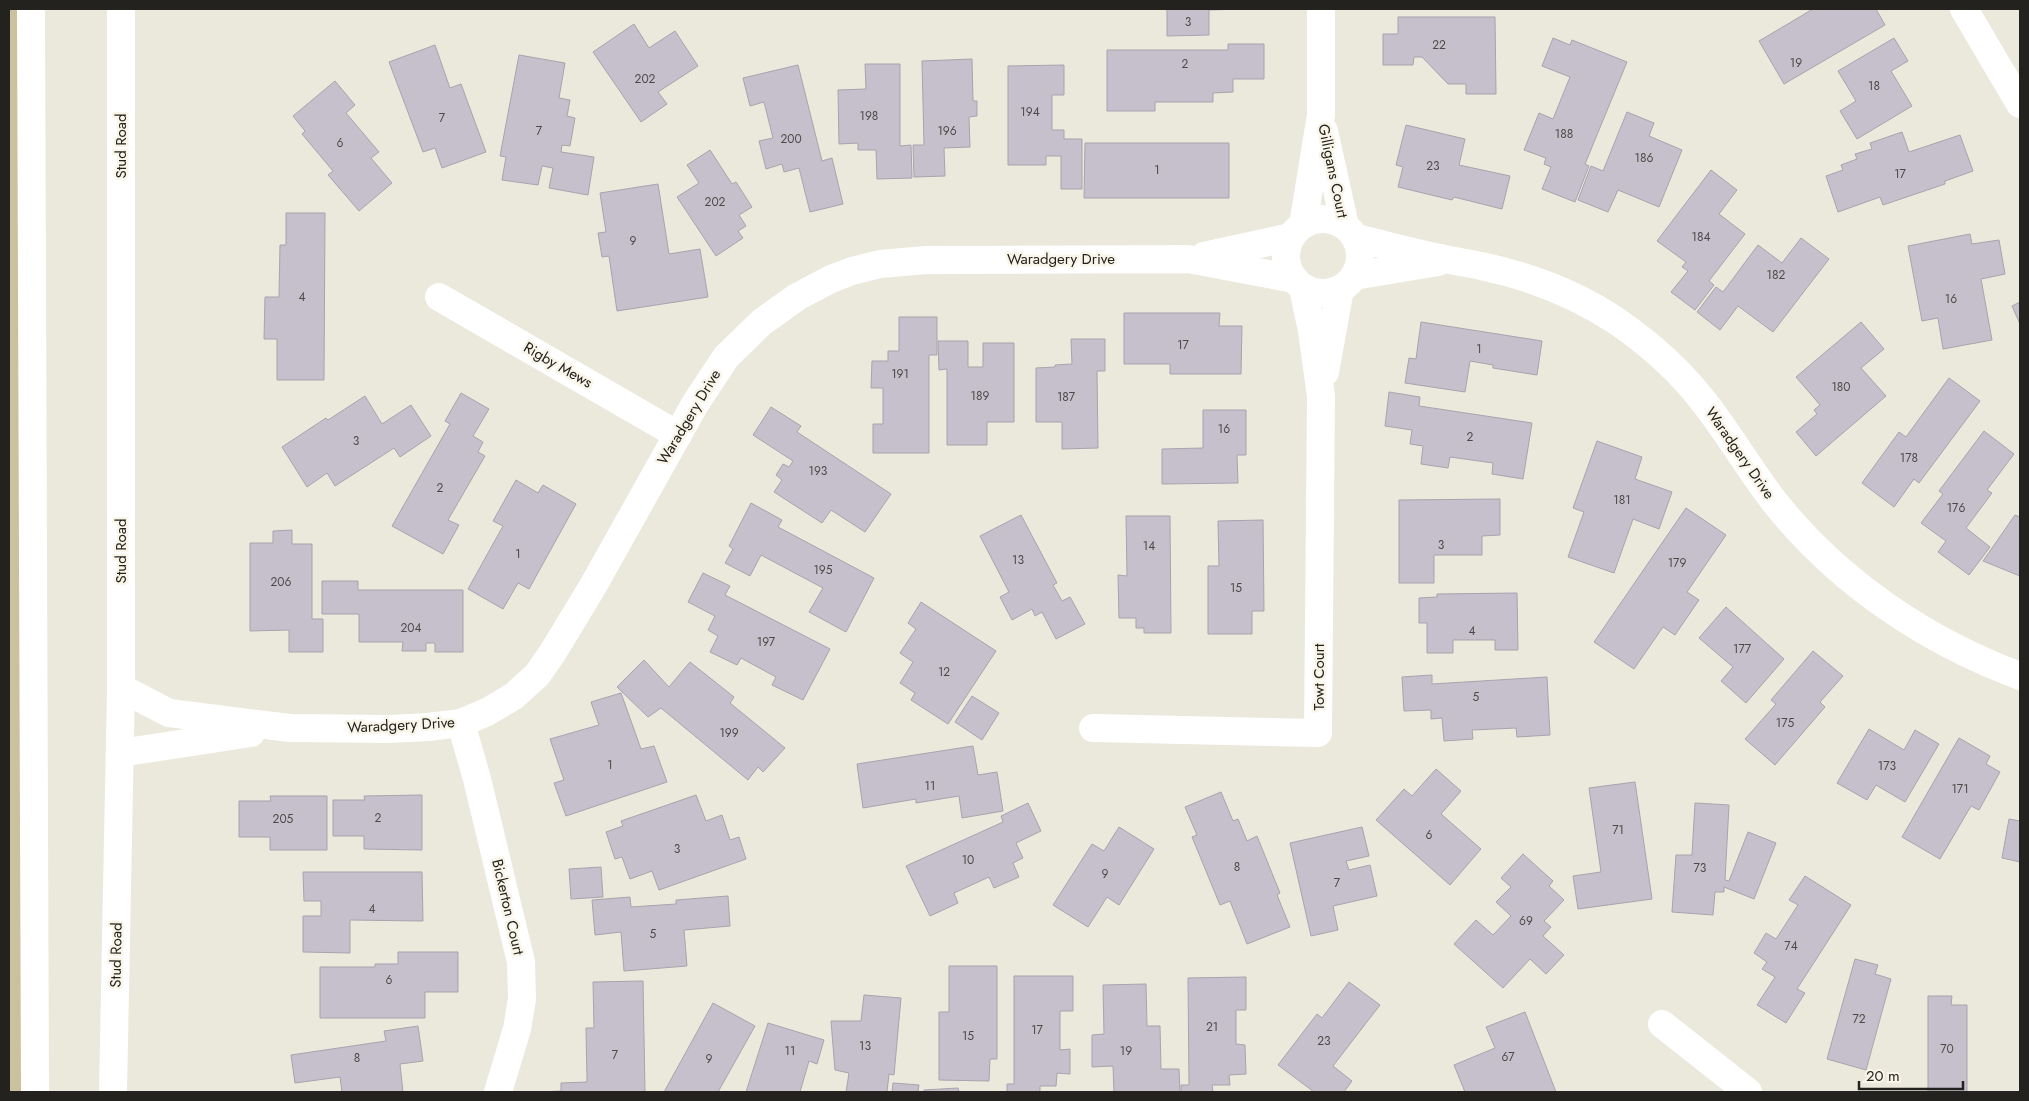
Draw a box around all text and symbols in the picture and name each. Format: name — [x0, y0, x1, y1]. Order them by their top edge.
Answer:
house number: 3 — [1185, 13, 1192, 31]
house number: 22 — [1432, 36, 1446, 54]
house number: 19 — [1790, 54, 1802, 72]
house number: 2 — [1182, 55, 1189, 73]
house number: 202 — [635, 70, 656, 88]
house number: 18 — [1868, 77, 1880, 95]
house number: 194 — [1020, 103, 1040, 121]
house number: 198 — [860, 107, 878, 125]
house number: 7 — [439, 109, 446, 127]
street label: Stud Road — [110, 113, 132, 179]
house number: 7 — [536, 122, 543, 140]
house number: 196 — [937, 122, 957, 140]
street label: Gilligans Court — [1312, 122, 1354, 220]
house number: 188 — [1555, 125, 1573, 143]
house number: 200 — [780, 130, 802, 148]
house number: 6 — [337, 134, 344, 152]
house number: 186 — [1635, 149, 1654, 167]
house number: 23 — [1426, 157, 1440, 175]
house number: 1 — [1154, 161, 1160, 179]
house number: 17 — [1894, 165, 1907, 183]
house number: 202 — [705, 193, 726, 211]
house number: 184 — [1692, 228, 1710, 246]
house number: 9 — [630, 232, 637, 250]
street label: Waradgery Drive — [1007, 248, 1115, 270]
house number: 182 — [1767, 266, 1786, 284]
house number: 4 — [299, 288, 306, 306]
house number: 16 — [1945, 290, 1957, 308]
street label: Rigby Mews — [520, 336, 596, 394]
house number: 17 — [1177, 336, 1190, 354]
house number: 1 — [1476, 340, 1482, 358]
street label: Waradgery Drive — [652, 365, 726, 469]
house number: 191 — [891, 365, 909, 383]
house number: 180 — [1831, 378, 1851, 396]
house number: 189 — [971, 387, 990, 405]
house number: 187 — [1057, 388, 1076, 406]
street label: Waradgery Drive — [1700, 403, 1780, 504]
house number: 16 — [1218, 420, 1230, 438]
house number: 2 — [1467, 428, 1474, 446]
house number: 3 — [353, 432, 360, 450]
house number: 178 — [1900, 449, 1918, 467]
house number: 193 — [809, 462, 828, 480]
house number: 2 — [437, 479, 444, 497]
house number: 181 — [1613, 491, 1631, 509]
house number: 176 — [1947, 499, 1965, 517]
street label: Stud Road — [110, 518, 132, 584]
house number: 3 — [1438, 536, 1445, 554]
house number: 14 — [1143, 537, 1155, 555]
house number: 1 — [515, 545, 521, 563]
house number: 13 — [1012, 551, 1024, 569]
house number: 179 — [1668, 554, 1686, 572]
house number: 195 — [813, 561, 833, 579]
house number: 206 — [271, 573, 292, 591]
house number: 15 — [1230, 579, 1242, 597]
house number: 204 — [400, 619, 422, 637]
house number: 4 — [1469, 622, 1476, 640]
house number: 197 — [757, 633, 776, 651]
house number: 177 — [1733, 640, 1752, 658]
street label: Towt Court — [1308, 643, 1330, 710]
house number: 12 — [938, 663, 950, 681]
house number: 5 — [1473, 688, 1480, 706]
street label: Waradgery Drive — [347, 711, 456, 739]
house number: 175 — [1776, 714, 1794, 732]
house number: 199 — [719, 724, 739, 742]
house number: 1 — [607, 756, 613, 774]
house number: 173 — [1878, 757, 1897, 775]
house number: 11 — [925, 777, 935, 795]
house number: 171 — [1951, 780, 1969, 798]
house number: 2 — [375, 809, 382, 827]
house number: 205 — [273, 810, 294, 828]
house number: 71 — [1612, 821, 1624, 839]
house number: 6 — [1426, 826, 1433, 844]
house number: 3 — [674, 840, 681, 858]
house number: 10 — [962, 851, 974, 869]
street label: Bickerton Court — [486, 857, 530, 958]
house number: 8 — [1234, 858, 1240, 876]
house number: 73 — [1694, 859, 1707, 877]
house number: 9 — [1102, 865, 1109, 883]
house number: 7 — [1334, 874, 1341, 892]
house number: 4 — [369, 900, 376, 918]
house number: 69 — [1519, 912, 1533, 930]
street label: Stud Road — [104, 922, 128, 988]
house number: 5 — [650, 925, 657, 943]
house number: 74 — [1784, 937, 1798, 955]
house number: 6 — [386, 971, 393, 989]
house number: 72 — [1852, 1010, 1866, 1028]
house number: 21 — [1206, 1018, 1218, 1036]
house number: 17 — [1031, 1021, 1044, 1039]
house number: 15 — [962, 1027, 974, 1045]
house number: 23 — [1317, 1032, 1331, 1050]
house number: 13 — [859, 1037, 871, 1055]
house number: 70 — [1940, 1040, 1954, 1058]
house number: 11 — [785, 1042, 795, 1060]
house number: 19 — [1120, 1042, 1132, 1060]
house number: 7 — [612, 1046, 619, 1064]
house number: 67 — [1501, 1048, 1515, 1066]
house number: 8 — [354, 1049, 360, 1067]
house number: 9 — [706, 1050, 713, 1068]
scale bar — [1859, 1058, 1963, 1090]
text: 20 m — [1866, 1065, 1900, 1087]

